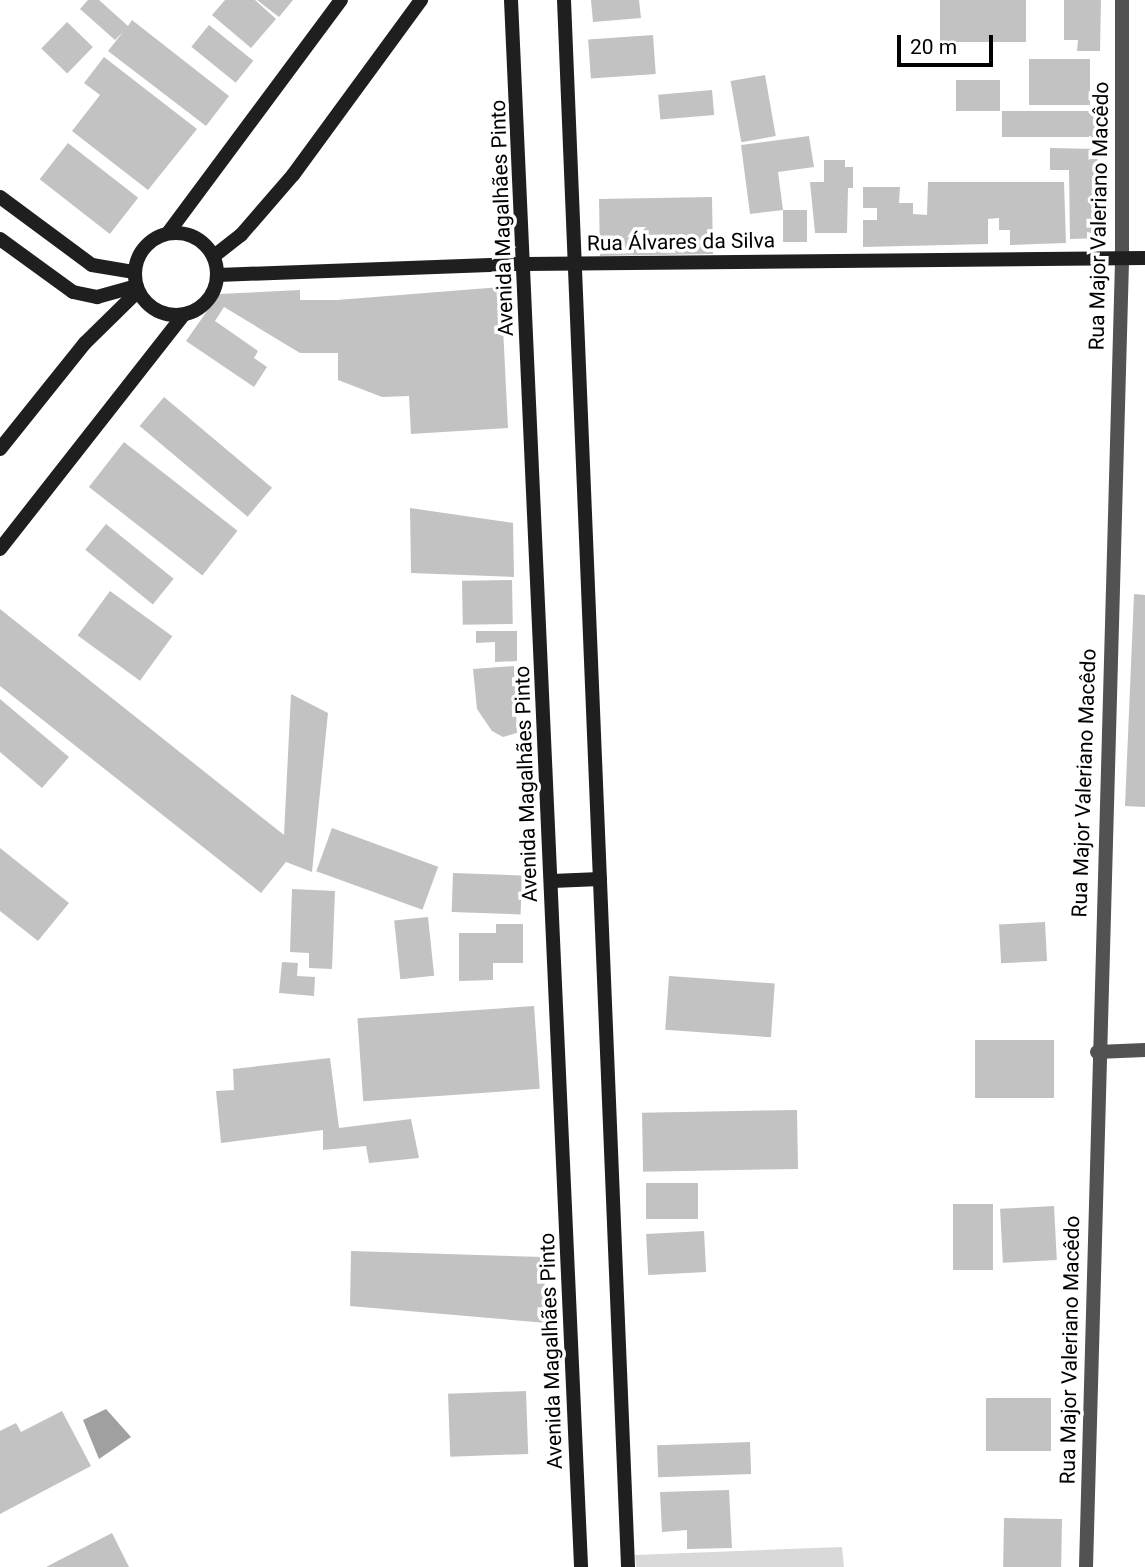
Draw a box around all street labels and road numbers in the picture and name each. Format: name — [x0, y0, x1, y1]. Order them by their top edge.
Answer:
street label: Rua Major Valeriano Macêdo — [1084, 81, 1114, 351]
street label: Avenida Magalhães Pinto — [485, 99, 519, 337]
street label: Rua Álvares da Silva — [587, 228, 775, 256]
street label: Rua Major Valeriano Macêdo — [1067, 648, 1101, 918]
street label: Avenida Magalhães Pinto — [509, 665, 543, 903]
street label: Rua Major Valeriano Macêdo — [1055, 1215, 1085, 1485]
street label: Avenida Magalhães Pinto — [534, 1232, 568, 1470]

